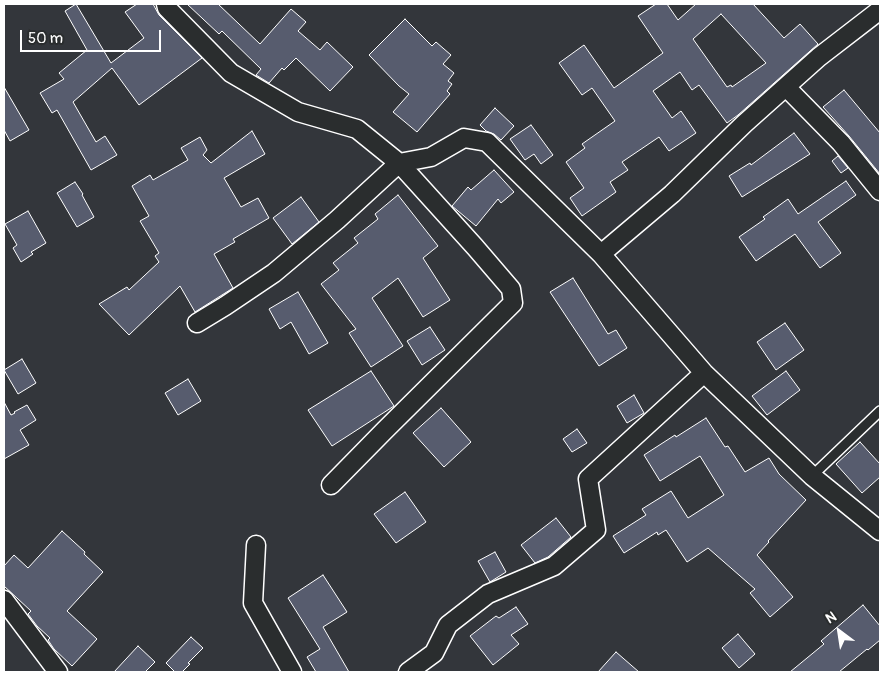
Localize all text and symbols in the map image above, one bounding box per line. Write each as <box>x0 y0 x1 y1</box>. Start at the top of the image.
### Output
scale bar <box>22 20 164 52</box>
text: 50 m <box>28 29 63 48</box>
north arrow <box>814 606 864 656</box>
text: N <box>823 608 839 627</box>

